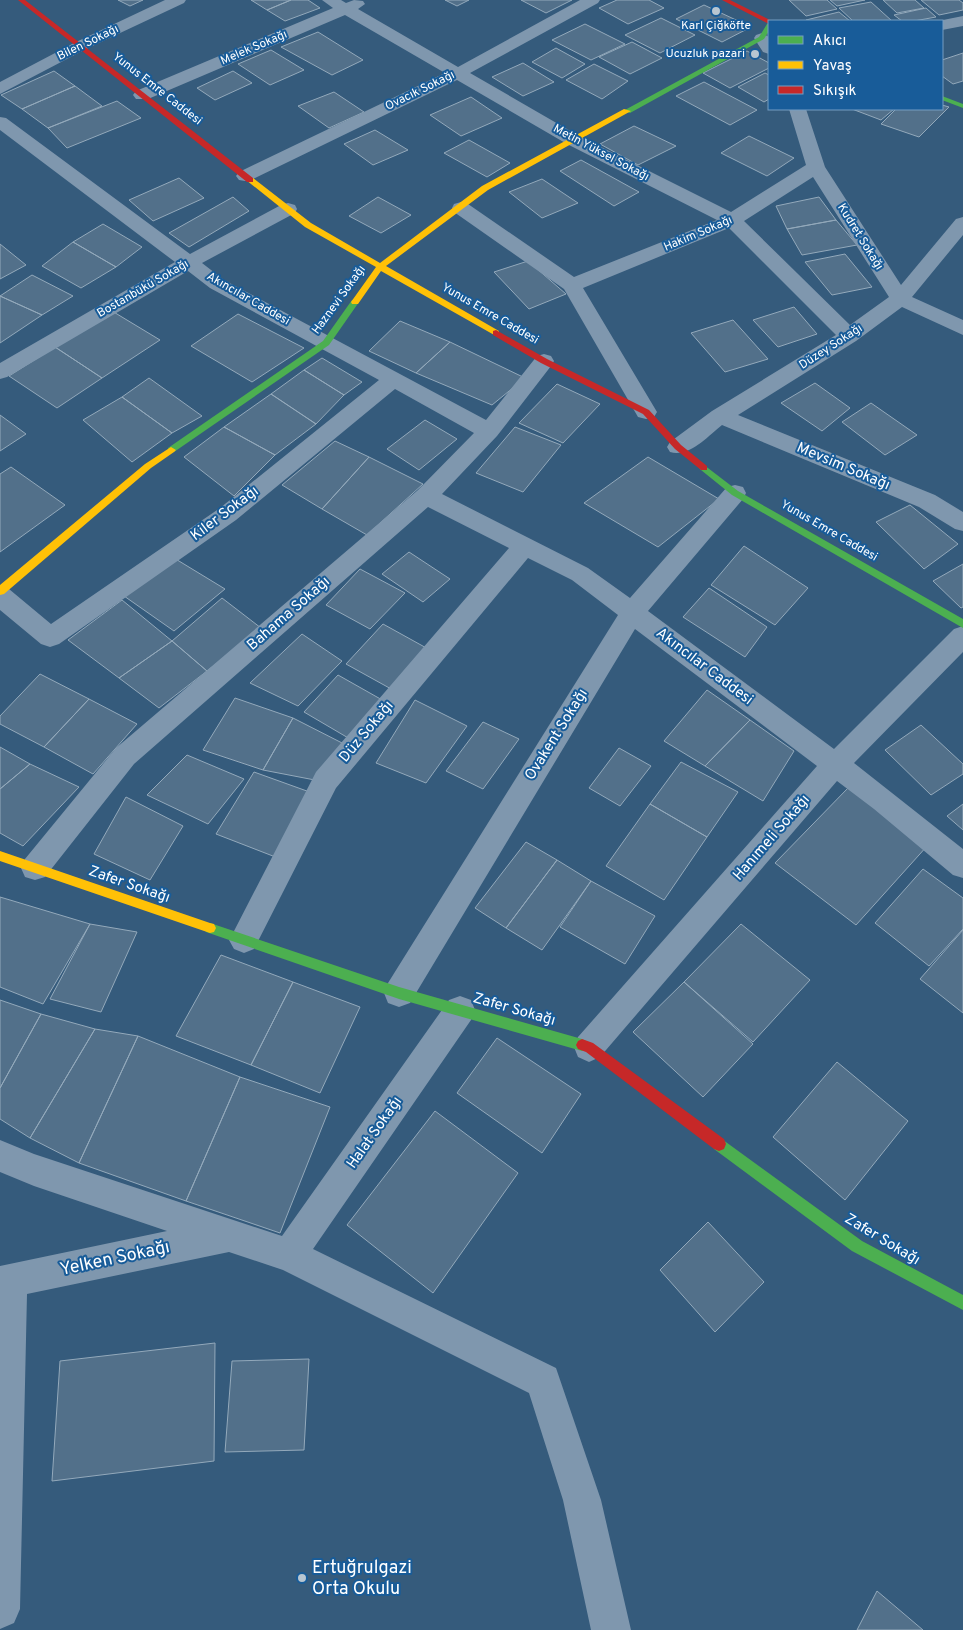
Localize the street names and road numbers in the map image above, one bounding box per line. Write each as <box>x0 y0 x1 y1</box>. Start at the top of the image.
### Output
street label: Bilen Sokağı <box>55 21 121 65</box>
street label: Melek Sokağı <box>218 27 290 69</box>
street label: Yunus Emre Caddesi <box>109 49 205 129</box>
street label: Ovacık Sokağı <box>383 67 457 115</box>
street label: Metin Yüksel Sokağı <box>550 121 652 185</box>
street label: Kudret Sokağı <box>833 201 887 273</box>
street label: Hakim Sokağı <box>661 212 735 256</box>
street label: Bostanbükü Sokağı <box>94 256 192 322</box>
street label: Haznevi Sokağı <box>309 262 369 338</box>
street label: Akıncılar Caddesi <box>203 269 293 329</box>
street label: Yunus Emre Caddesi <box>439 280 541 348</box>
street label: Düzey Sokağı <box>796 321 866 373</box>
street label: Mevsim Sokağı <box>794 439 892 495</box>
street label: Kiler Sokağı <box>187 482 263 546</box>
street label: Yunus Emre Caddesi <box>778 497 880 565</box>
street label: Bahama Sokağı <box>244 573 334 655</box>
street label: Akıncılar Caddesi <box>652 624 756 710</box>
street label: Ovakent Sokağı <box>521 686 593 784</box>
street label: Düz Sokağı <box>336 697 398 767</box>
street label: Hanımeli Sokağı <box>729 791 815 885</box>
street label: Zafer Sokağı <box>86 862 172 908</box>
street label: Zafer Sokağı <box>471 989 557 1031</box>
street label: Halat Sokağı <box>343 1093 407 1173</box>
street label: Zafer Sokağı <box>841 1210 923 1270</box>
street label: Yelken Sokağı <box>58 1236 172 1282</box>

